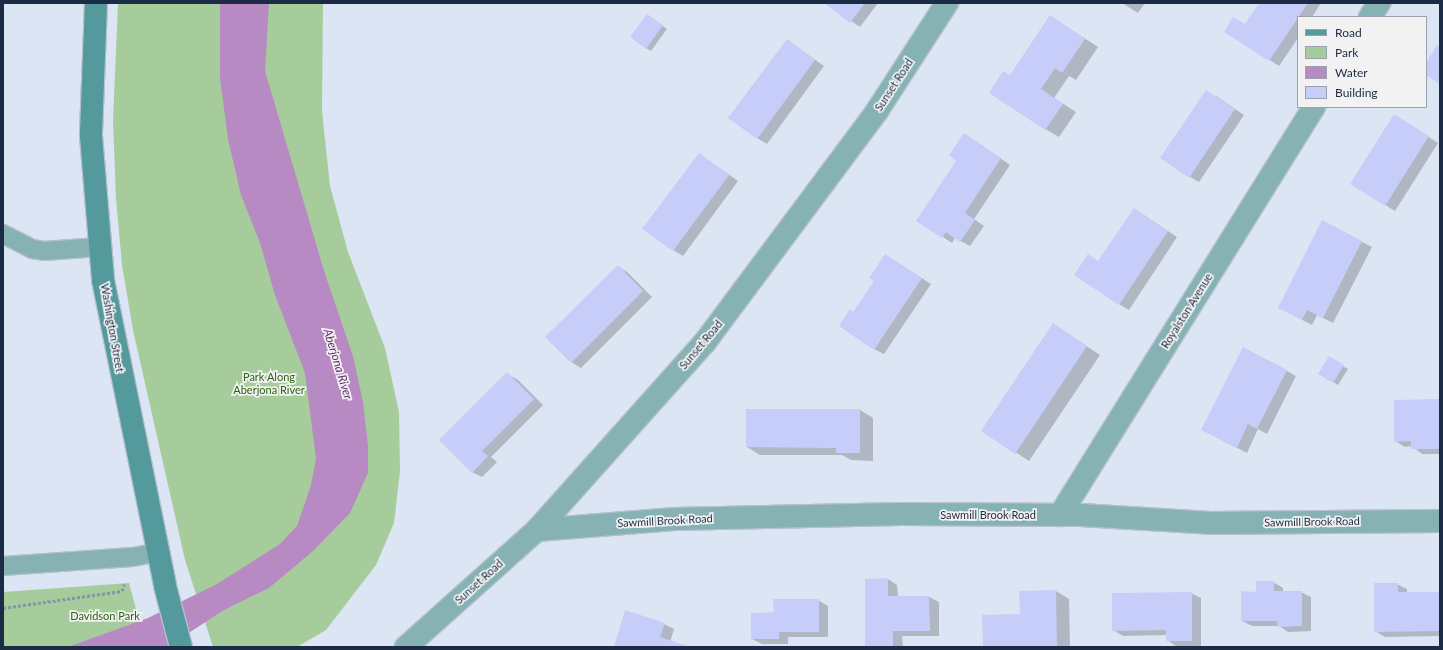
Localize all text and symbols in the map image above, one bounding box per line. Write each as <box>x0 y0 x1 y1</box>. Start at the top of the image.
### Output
legend <box>1297 16 1427 108</box>
text: Road <box>1335 25 1362 40</box>
text: Park <box>1335 45 1358 60</box>
street label: Sunset Road <box>872 56 916 114</box>
text: Water <box>1335 65 1368 80</box>
text: Building <box>1335 85 1378 100</box>
street label: Royalston Avenue <box>1158 271 1216 351</box>
street label: Washington Street <box>98 283 126 373</box>
street label: Sunset Road <box>677 318 725 372</box>
water label: Aberjona River <box>320 327 356 401</box>
park label: Park Along Aberjona River <box>233 371 305 397</box>
street label: Sawmill Brook Road <box>940 508 1036 522</box>
street label: Sawmill Brook Road <box>617 512 713 530</box>
street label: Sawmill Brook Road <box>1264 515 1360 529</box>
street label: Sunset Road <box>452 557 506 607</box>
park label: Davidson Park <box>70 609 140 623</box>

